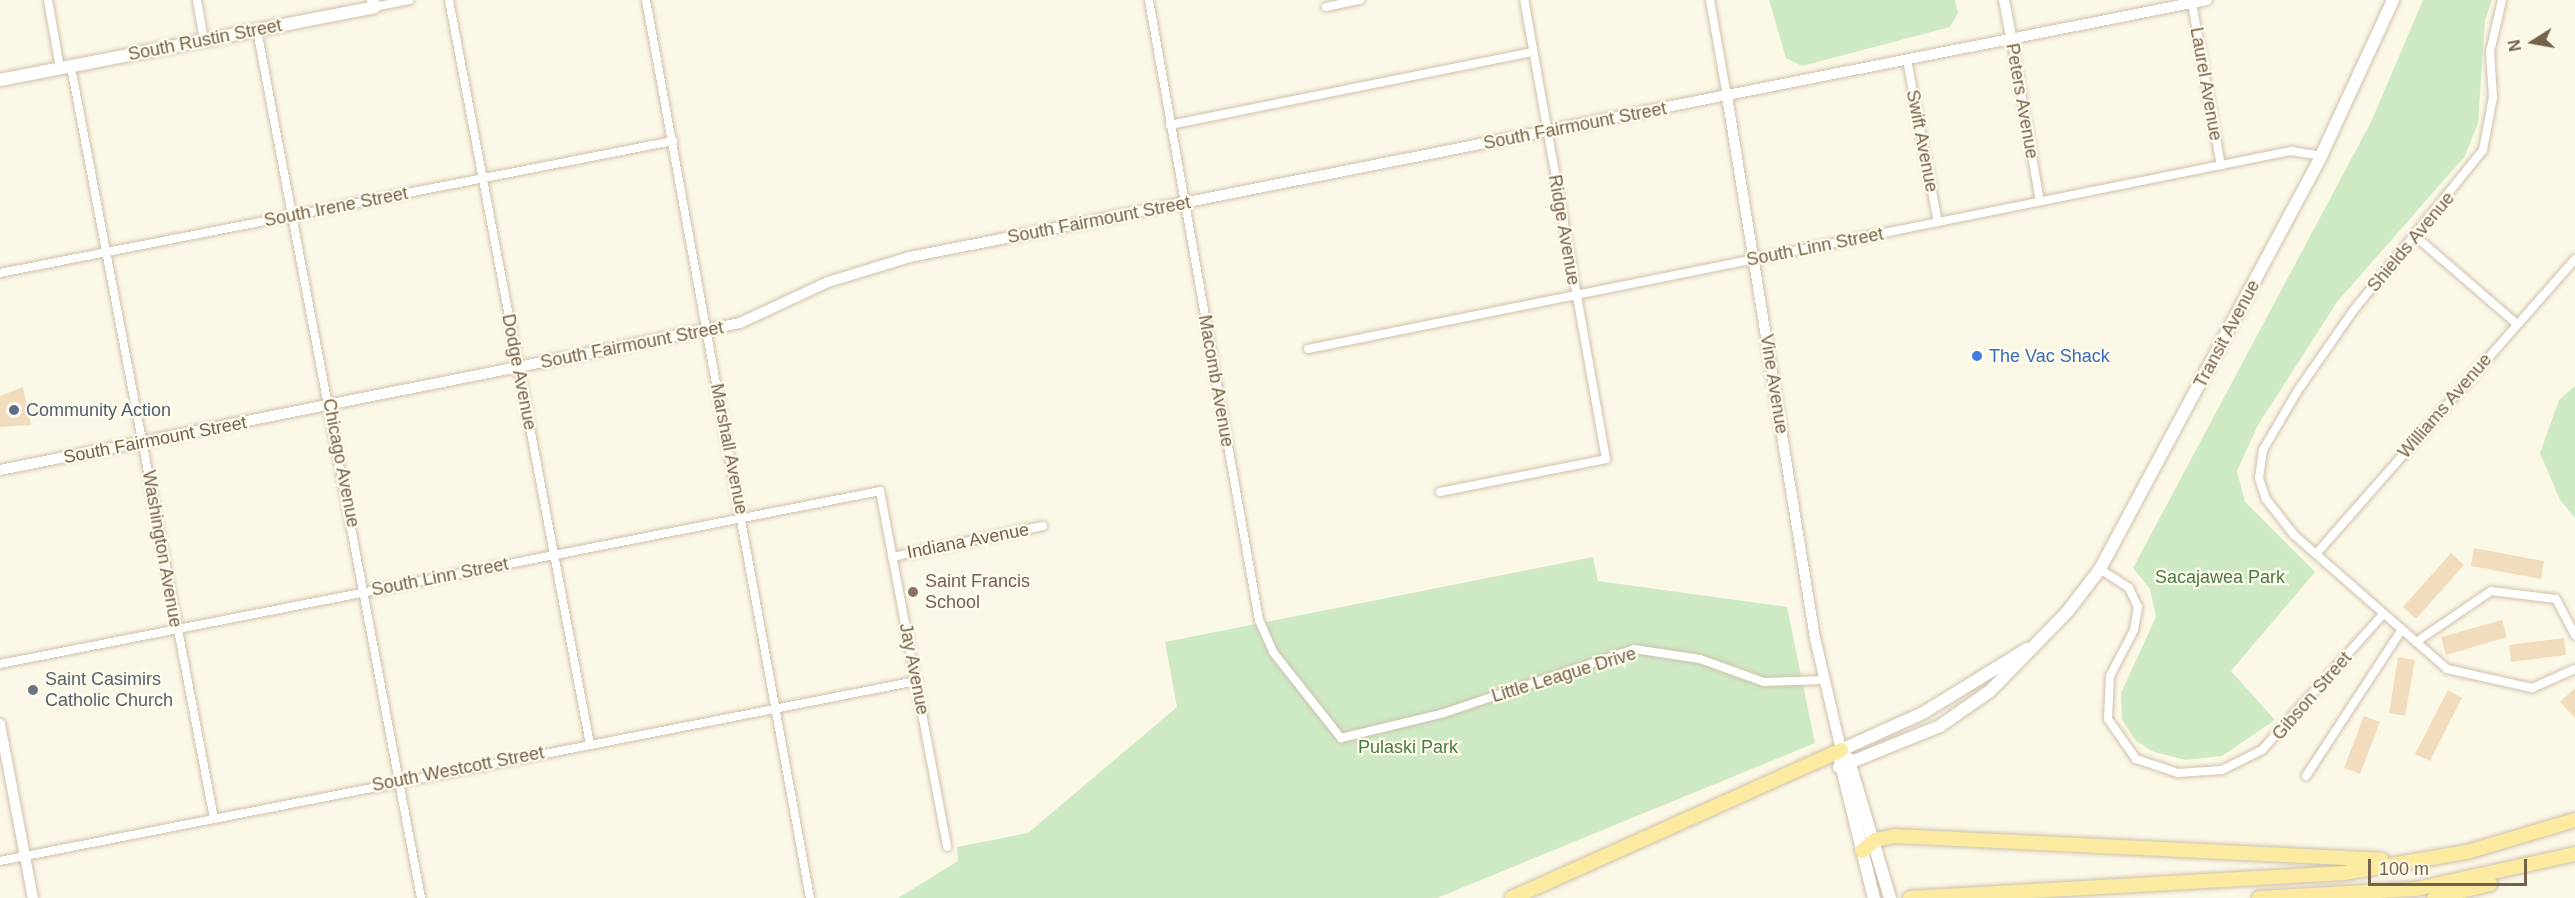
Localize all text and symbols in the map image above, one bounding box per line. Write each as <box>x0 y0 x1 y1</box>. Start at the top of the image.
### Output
north arrow <box>2503 12 2563 72</box>
street label: South Rustin Street <box>126 15 284 65</box>
street label: Laurel Avenue <box>2185 25 2227 143</box>
text: N <box>2505 38 2524 53</box>
street label: Peters Avenue <box>2001 41 2043 161</box>
street label: Swift Avenue <box>1901 88 1943 194</box>
street label: South Fairmount Street <box>1482 98 1668 154</box>
street label: Ridge Avenue <box>1544 173 1584 287</box>
street label: South Irene Street <box>262 182 410 232</box>
street label: Shields Avenue <box>2363 187 2459 297</box>
street label: South Fairmount Street <box>1006 192 1192 248</box>
street label: South Linn Street <box>1745 223 1885 271</box>
street label: Transit Avenue <box>2189 276 2265 392</box>
street label: Dodge Avenue <box>497 312 541 432</box>
street label: Macomb Avenue <box>1194 313 1238 449</box>
street label: South Fairmount Street <box>539 317 725 373</box>
street label: Vine Avenue <box>1755 332 1793 436</box>
place label: The Vac Shack <box>1989 345 2110 367</box>
marker: The Vac Shack <box>1970 349 1984 363</box>
street label: Williams Avenue <box>2393 349 2497 463</box>
street label: Marshall Avenue <box>706 381 752 517</box>
street label: Chicago Avenue <box>318 396 364 530</box>
place label: Community Action <box>26 399 172 421</box>
marker: Community Action <box>7 403 21 417</box>
street label: South Fairmount Street <box>62 412 248 468</box>
street label: Washington Avenue <box>137 468 187 630</box>
street label: Indiana Avenue <box>905 518 1031 564</box>
street label: South Linn Street <box>370 553 510 601</box>
park label: Sacajawea Park <box>2155 566 2285 588</box>
place label: Saint Francis School <box>925 571 1030 614</box>
marker: Saint Francis School <box>906 585 920 599</box>
street label: Jay Avenue <box>894 621 934 717</box>
street label: Little League Drive <box>1489 643 1639 707</box>
street label: Gibson Street <box>2268 647 2356 745</box>
place label: Saint Casimirs Catholic Church <box>45 669 173 712</box>
marker: Saint Casimirs Catholic Church <box>26 683 40 697</box>
park label: Pulaski Park <box>1358 736 1458 758</box>
street label: South Westcott Street <box>370 742 546 796</box>
scale bar <box>2371 847 2530 885</box>
text: 100 m <box>2379 859 2429 879</box>

